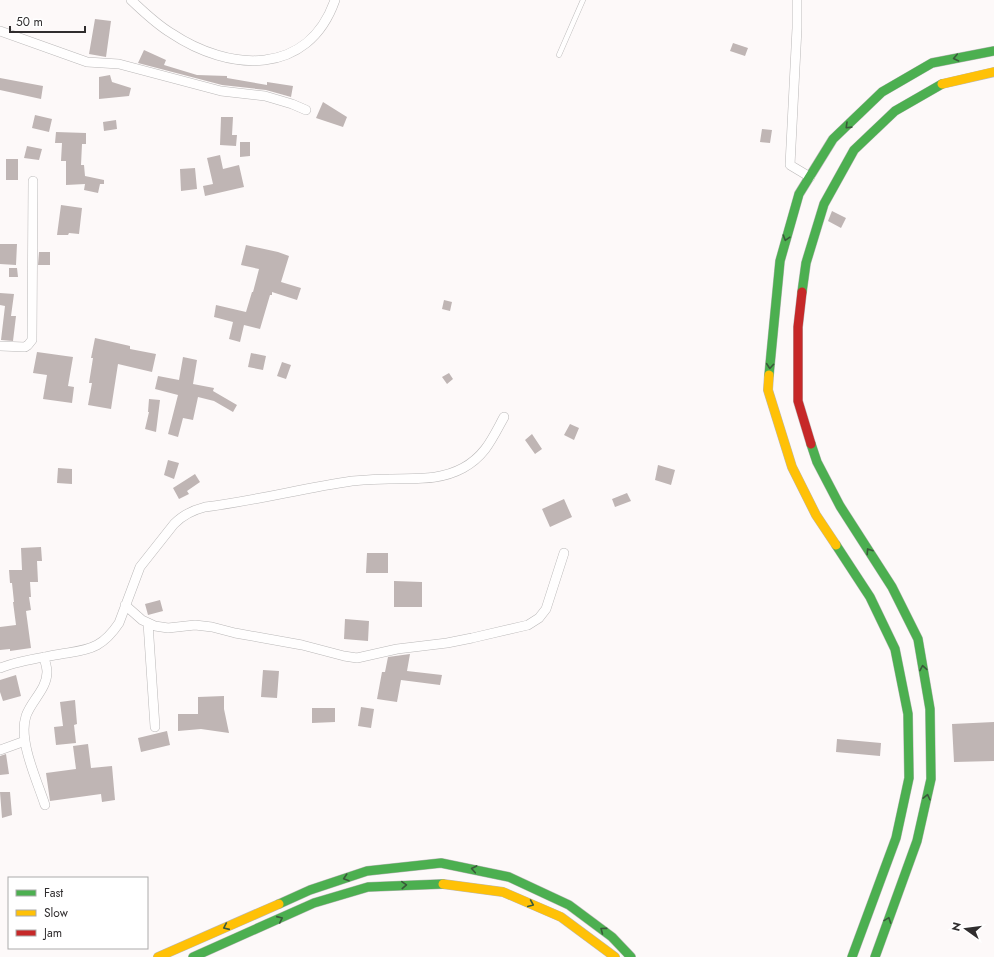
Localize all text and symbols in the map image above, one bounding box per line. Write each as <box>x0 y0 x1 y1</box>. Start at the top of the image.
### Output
scale bar <box>10 8 85 34</box>
text: 50 m <box>16 13 43 31</box>
one-way arrow <box>953 54 959 62</box>
one-way arrow <box>845 121 853 128</box>
one-way arrow <box>782 234 791 241</box>
one-way arrow <box>766 363 775 370</box>
one-way arrow <box>866 548 874 555</box>
one-way arrow <box>919 665 928 671</box>
one-way arrow <box>922 793 931 800</box>
one-way arrow <box>471 865 477 874</box>
one-way arrow <box>343 873 350 882</box>
legend <box>8 877 148 949</box>
one-way arrow <box>401 881 407 890</box>
text: Fast <box>44 884 63 902</box>
one-way arrow <box>527 900 534 908</box>
text: Slow <box>44 904 69 922</box>
north arrow <box>946 909 986 949</box>
one-way arrow <box>276 915 283 923</box>
one-way arrow <box>883 917 892 924</box>
text: N <box>947 920 965 933</box>
one-way arrow <box>223 922 231 930</box>
text: Jam <box>42 924 62 942</box>
one-way arrow <box>600 928 607 935</box>

